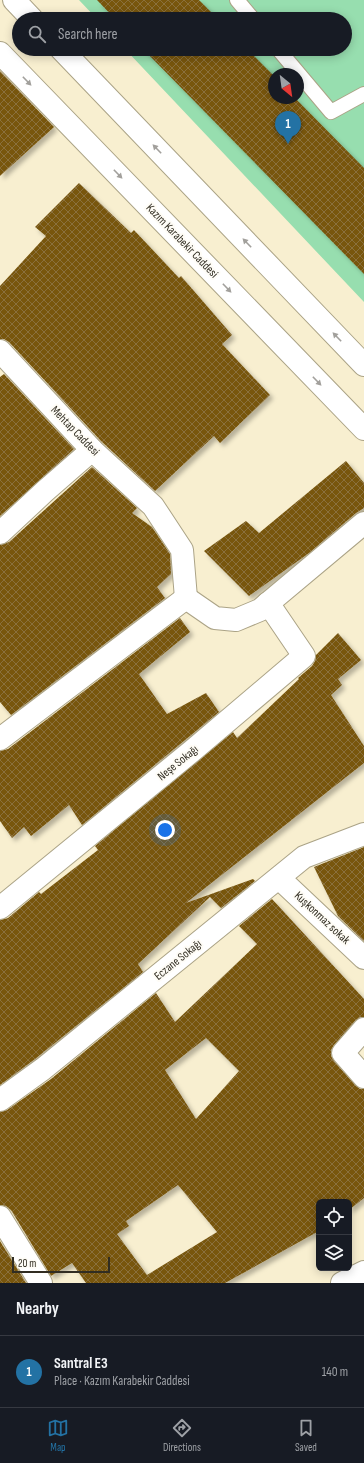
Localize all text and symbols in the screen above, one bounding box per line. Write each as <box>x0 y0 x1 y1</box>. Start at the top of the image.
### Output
search box <box>12 12 352 56</box>
icon: search <box>26 23 48 45</box>
text: Search here <box>58 25 118 44</box>
north arrow <box>268 68 304 104</box>
one-way arrow <box>22 76 32 86</box>
pin: 1 <box>275 111 301 144</box>
one-way arrow <box>152 144 162 154</box>
one-way arrow <box>113 169 123 179</box>
street label: Kazım Karabekir Caddesi <box>143 201 221 281</box>
one-way arrow <box>242 238 252 248</box>
one-way arrow <box>223 283 232 293</box>
one-way arrow <box>332 332 342 342</box>
one-way arrow <box>313 376 322 386</box>
street label: Mehtap Caddesi <box>47 403 103 459</box>
street label: Neşe Sokağı <box>155 742 201 784</box>
your location <box>155 820 175 840</box>
street label: Kuşkonmaz sokak <box>291 888 353 948</box>
street label: Eczane Sokağı <box>151 936 205 984</box>
map controls <box>316 1199 352 1271</box>
button: locate <box>316 1199 352 1235</box>
button: layers <box>316 1235 352 1271</box>
scale bar <box>12 1255 110 1274</box>
text: 20 m <box>18 1257 36 1270</box>
text: Nearby <box>16 1299 59 1319</box>
text: Santral E3 <box>54 1354 108 1373</box>
text: 1 <box>26 1364 32 1380</box>
text: 140 m <box>322 1364 348 1380</box>
text: Place · Kazım Karabekir Caddesi <box>54 1373 190 1389</box>
tab: Map <box>47 1417 69 1454</box>
tab: Directions <box>163 1417 201 1454</box>
tab: Saved <box>295 1417 317 1454</box>

